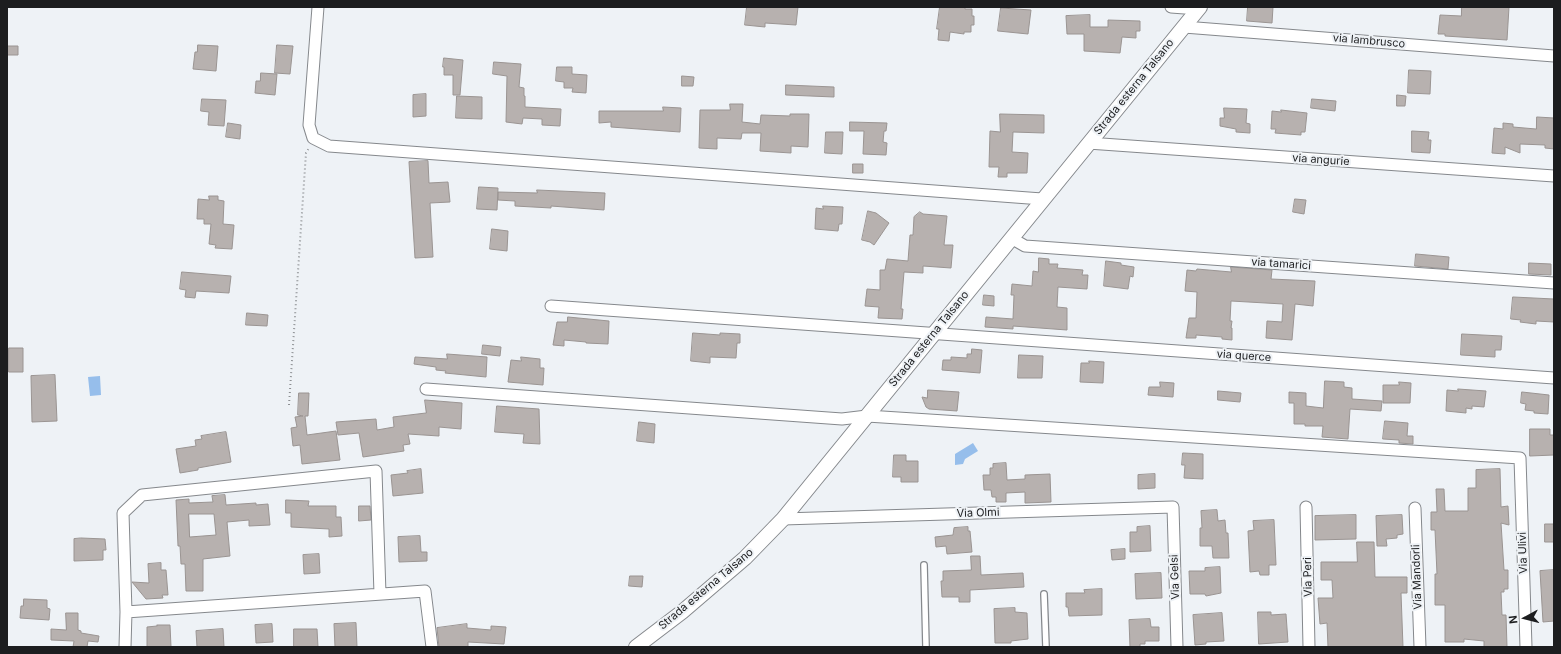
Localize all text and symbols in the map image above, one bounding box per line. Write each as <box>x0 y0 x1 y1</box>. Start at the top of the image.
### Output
street label: via lambrusco <box>1332 31 1406 51</box>
street label: Strada esterna Talsano <box>1091 36 1177 138</box>
street label: via angurie <box>1292 151 1350 169</box>
street label: via tamarici <box>1251 255 1311 273</box>
street label: Strada esterna Talsano <box>886 288 972 390</box>
street label: via querce <box>1216 348 1272 364</box>
street label: Via Olmi <box>956 506 1000 520</box>
street label: Via Ulivi <box>1516 532 1530 574</box>
street label: Via Mandorli <box>1409 544 1425 610</box>
street label: Strada esterna Talsano <box>656 546 756 632</box>
street label: Via Gelsi <box>1168 554 1182 600</box>
street label: Via Peri <box>1301 557 1315 597</box>
north arrow <box>1505 598 1545 638</box>
text: N <box>1506 614 1521 624</box>

